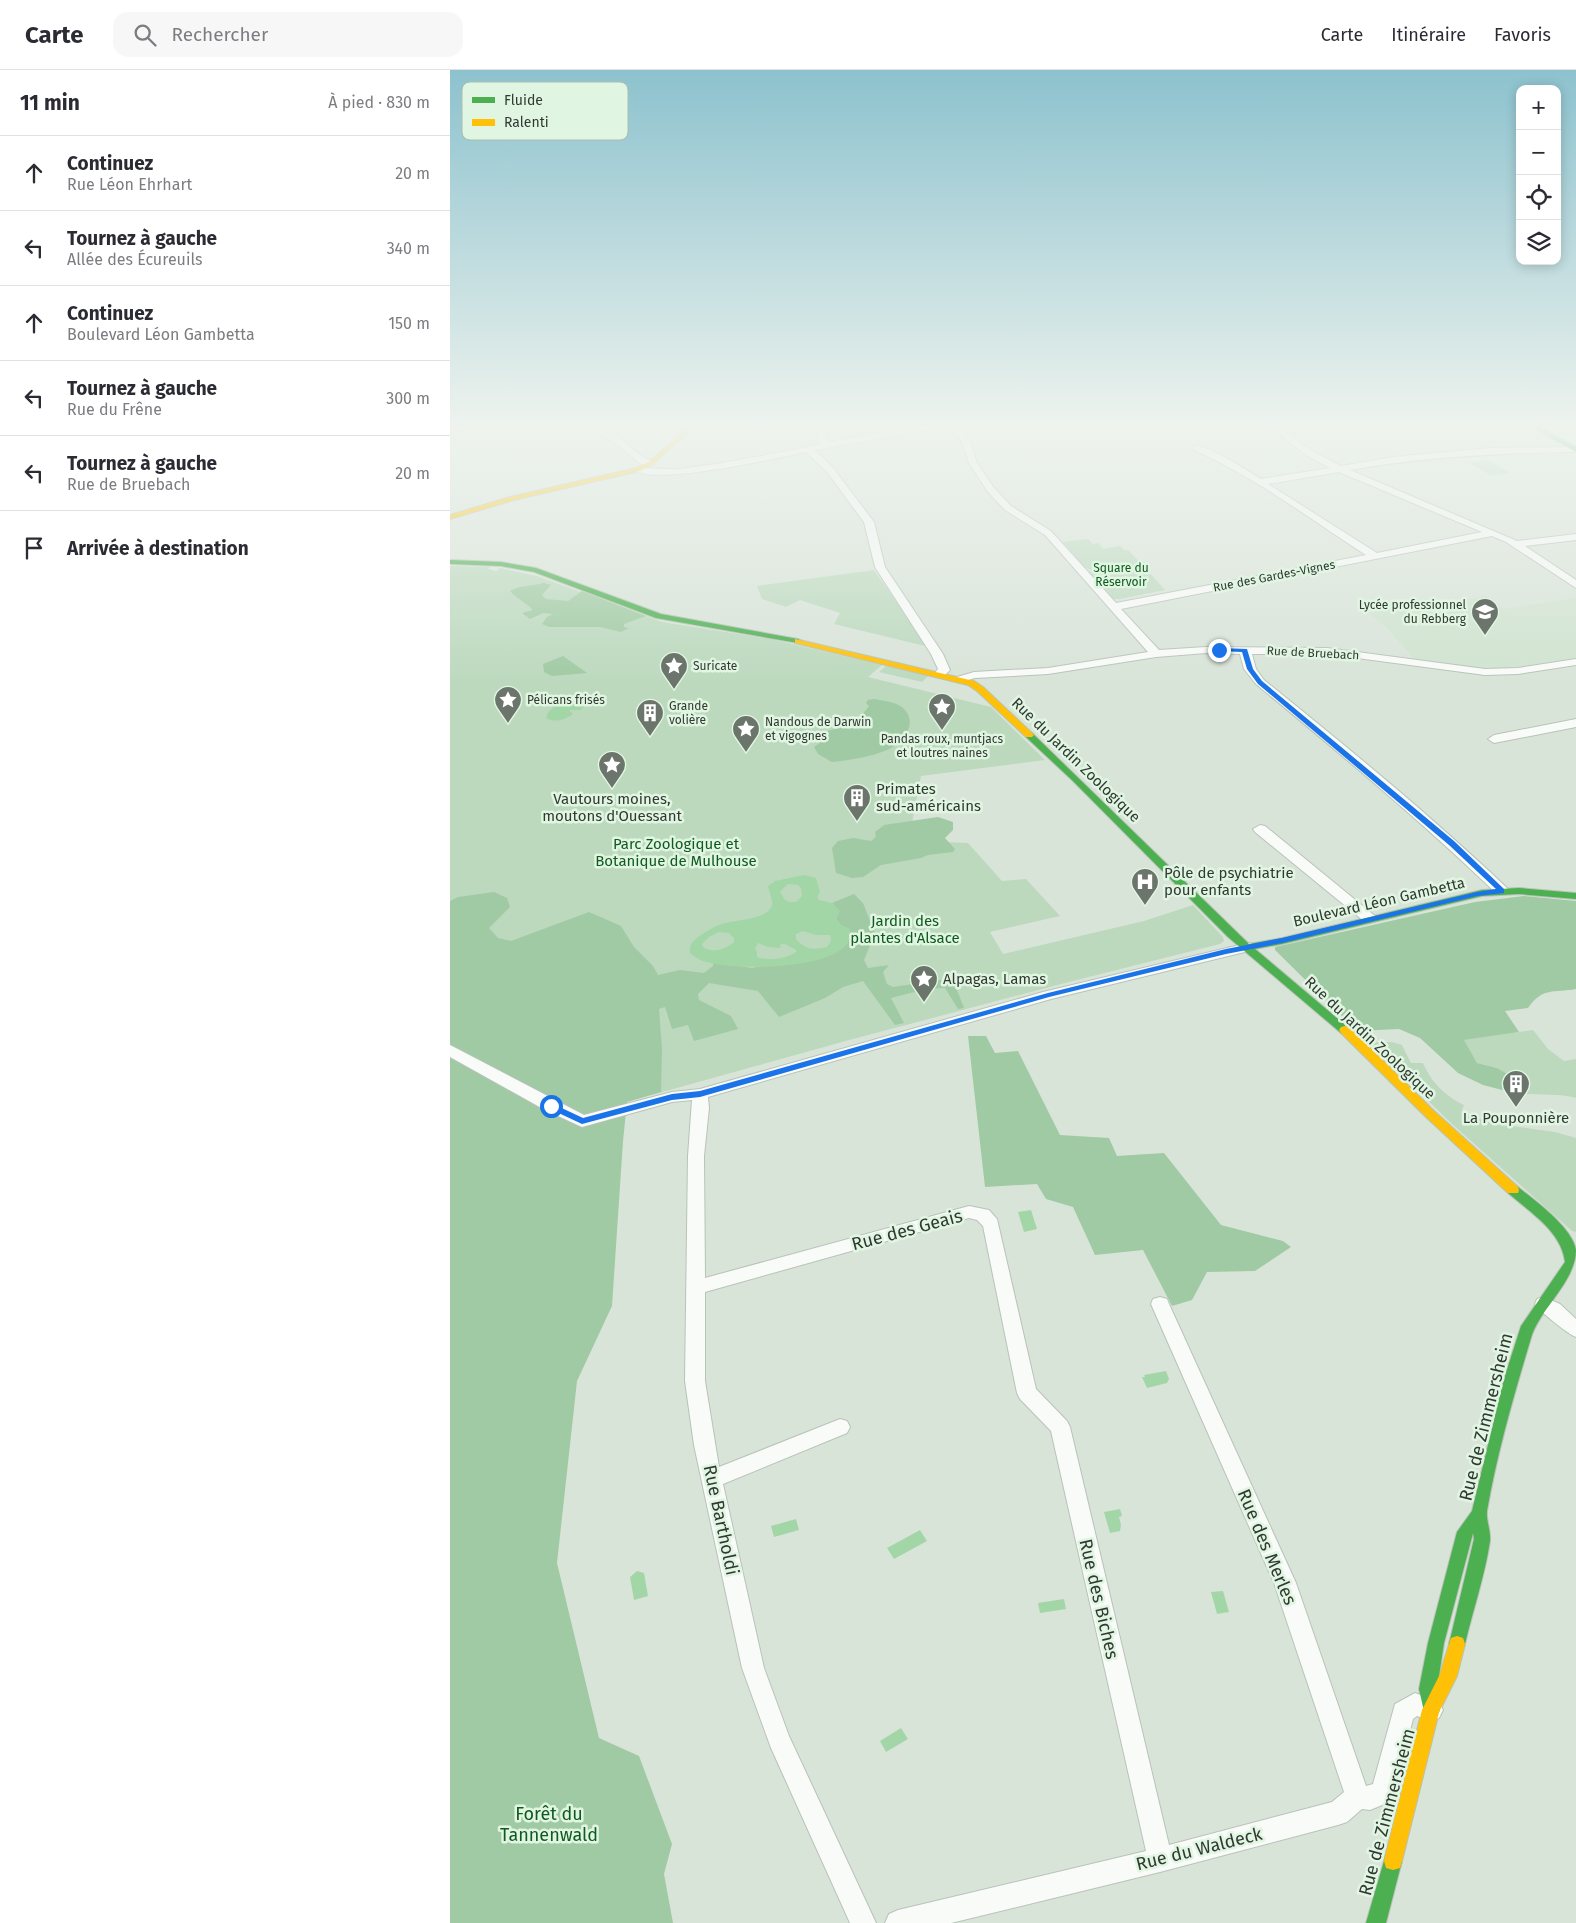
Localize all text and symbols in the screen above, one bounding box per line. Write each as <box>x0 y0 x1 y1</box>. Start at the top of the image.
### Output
search box <box>113 12 463 57</box>
text: Carte <box>25 21 83 49</box>
icon: search <box>131 21 159 49</box>
text: Rechercher <box>171 23 268 46</box>
text: Carte <box>1321 24 1363 46</box>
text: Itinéraire <box>1391 24 1466 46</box>
text: Favoris <box>1494 24 1551 46</box>
legend <box>462 82 628 140</box>
map controls <box>1516 85 1561 265</box>
button: + <box>1516 85 1561 130</box>
text: 11 min <box>20 90 80 116</box>
text: Fluide <box>504 92 543 109</box>
text: À pied · 830 m <box>328 93 430 112</box>
text: Ralenti <box>504 114 549 131</box>
button: − <box>1516 130 1561 175</box>
text: Continuez <box>67 152 153 175</box>
icon: ahead <box>20 159 48 187</box>
text: 20 m <box>395 164 430 183</box>
text: Rue Léon Ehrhart <box>67 175 192 194</box>
button: locate <box>1516 175 1561 220</box>
button: layers <box>1516 220 1561 265</box>
text: Tournez à gauche <box>67 227 217 250</box>
icon: left <box>20 234 48 262</box>
text: 340 m <box>387 239 430 258</box>
text: Allée des Écureuils <box>67 250 203 269</box>
text: Continuez <box>67 302 153 325</box>
icon: ahead <box>20 309 48 337</box>
text: 150 m <box>388 314 430 333</box>
text: Boulevard Léon Gambetta <box>67 325 255 344</box>
text: Tournez à gauche <box>67 377 217 400</box>
icon: left <box>20 384 48 412</box>
text: 300 m <box>386 389 430 408</box>
text: Rue du Frêne <box>67 400 162 419</box>
text: Tournez à gauche <box>67 452 217 475</box>
icon: left <box>20 459 48 487</box>
text: 20 m <box>395 464 430 483</box>
text: Rue de Bruebach <box>67 475 191 494</box>
icon: arrive <box>20 534 48 562</box>
text: Arrivée à destination <box>67 537 249 560</box>
street label: Rue des Gardes-Vignes <box>1212 557 1337 595</box>
park label: Square du Réservoir <box>1093 561 1149 589</box>
school or university icon: Lycée professionnel du Rebberg <box>1470 597 1500 636</box>
place label: Lycée professionnel du Rebberg <box>1359 598 1467 626</box>
route end <box>1208 639 1231 662</box>
street label: Rue de Bruebach <box>1266 644 1360 662</box>
place icon: Suricate <box>659 651 689 690</box>
place label: Suricate <box>693 659 737 673</box>
place icon: Pélicans frisés <box>493 685 523 724</box>
place icon: Pandas roux, muntjacs et loutres naines <box>927 692 957 731</box>
place label: Pélicans frisés <box>527 693 605 707</box>
street label: Rue du Jardin Zoologique <box>1008 694 1144 826</box>
building icon: Grande volière <box>635 698 665 737</box>
place label: Grande volière <box>669 699 708 727</box>
place icon: Nandous de Darwin et vigognes <box>731 714 761 753</box>
place label: Nandous de Darwin et vigognes <box>765 715 871 743</box>
place label: Pandas roux, muntjacs et loutres naines <box>881 732 1004 760</box>
place icon: Vautours moines, moutons d'Ouessant <box>597 750 627 789</box>
place label: Primates sud-américains <box>876 780 981 815</box>
building icon: Primates sud-américains <box>842 783 872 822</box>
place label: Vautours moines, moutons d'Ouessant <box>542 790 682 825</box>
park label: Parc Zoologique et Botanique de Mulhouse <box>595 835 757 870</box>
place label: Pôle de psychiatrie pour enfants <box>1164 864 1294 899</box>
hospital icon: Pôle de psychiatrie pour enfants <box>1130 867 1160 906</box>
street label: Boulevard Léon Gambetta <box>1291 873 1467 931</box>
park label: Jardin des plantes d'Alsace <box>850 912 960 947</box>
place icon: Alpagas, Lamas <box>909 964 939 1003</box>
place label: Alpagas, Lamas <box>943 970 1046 988</box>
street label: Rue du Jardin Zoologique <box>1301 973 1439 1103</box>
building icon: La Pouponnière <box>1501 1069 1531 1108</box>
route start <box>540 1095 563 1118</box>
place label: La Pouponnière <box>1463 1109 1569 1127</box>
street label: Rue des Geais <box>849 1205 965 1255</box>
street label: Rue de Zimmersheim <box>1454 1331 1518 1503</box>
street label: Rue Bartholdi <box>699 1463 743 1577</box>
street label: Rue des Merles <box>1233 1486 1301 1608</box>
street label: Rue des Biches <box>1074 1537 1124 1661</box>
street label: Rue de Zimmersheim <box>1354 1726 1420 1898</box>
park label: Forêt du Tannenwald <box>500 1803 598 1846</box>
street label: Rue du Waldeck <box>1134 1822 1265 1875</box>

